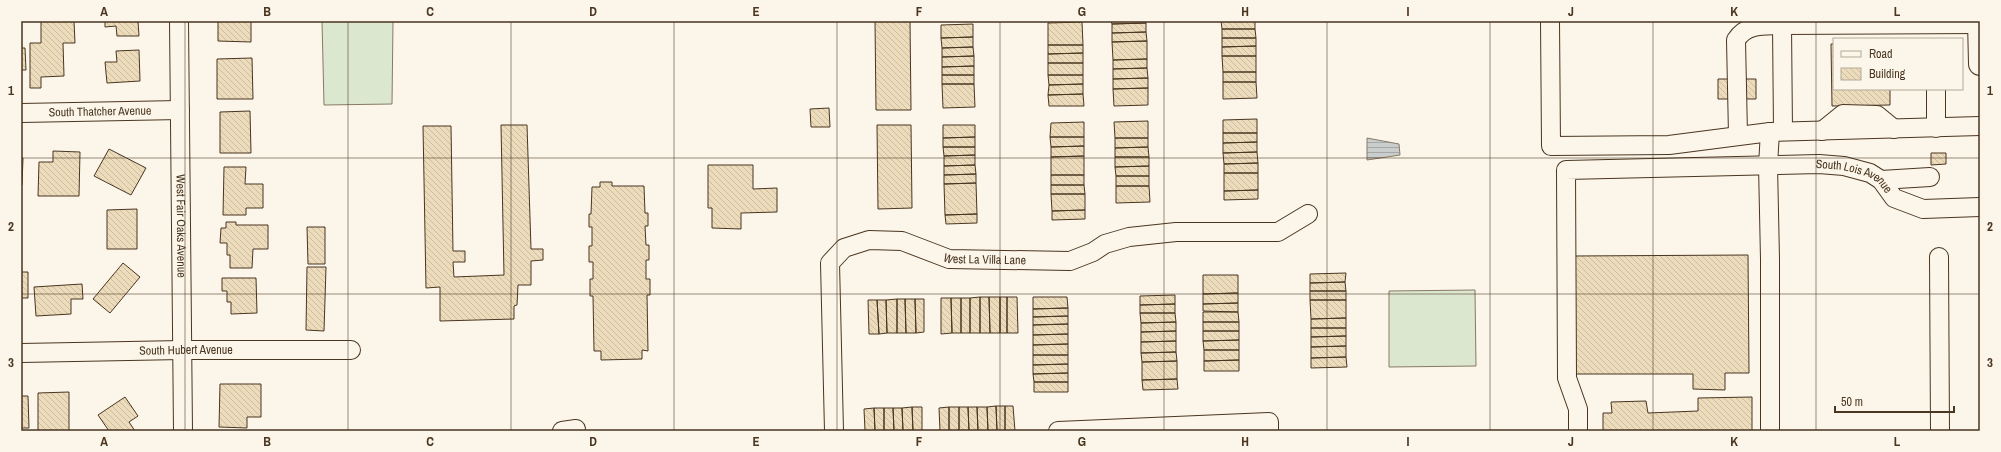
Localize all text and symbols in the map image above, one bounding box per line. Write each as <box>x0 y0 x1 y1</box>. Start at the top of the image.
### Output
text: A <box>100 3 108 20</box>
text: B <box>263 3 271 20</box>
text: C <box>426 3 434 20</box>
text: D <box>589 3 597 20</box>
text: E <box>752 3 760 20</box>
text: F <box>916 3 923 20</box>
text: G <box>1078 3 1086 20</box>
text: H <box>1241 3 1249 20</box>
text: I <box>1407 3 1410 20</box>
text: J <box>1568 3 1574 20</box>
text: K <box>1730 3 1738 20</box>
text: L <box>1894 3 1901 20</box>
legend <box>1833 38 1963 90</box>
text: Road <box>1869 46 1893 62</box>
text: Building <box>1869 66 1906 82</box>
text: 1 <box>8 82 14 99</box>
text: 1 <box>1987 82 1993 99</box>
street label: South Thatcher Avenue <box>48 103 151 120</box>
street label: South Lois Avenue <box>1815 156 1896 196</box>
street label: West Fair Oaks Avenue <box>172 174 190 278</box>
text: 2 <box>8 218 14 235</box>
text: 2 <box>1987 218 1993 235</box>
street label: West La Villa Lane <box>941 250 1026 268</box>
street label: South Hubert Avenue <box>139 342 233 359</box>
text: 3 <box>8 354 14 371</box>
text: 3 <box>1987 354 1993 371</box>
scale bar <box>1835 388 1954 414</box>
text: 50 m <box>1841 394 1863 410</box>
text: A <box>100 433 108 450</box>
text: B <box>263 433 271 450</box>
text: C <box>426 433 434 450</box>
text: D <box>589 433 597 450</box>
text: E <box>752 433 760 450</box>
text: F <box>916 433 923 450</box>
text: G <box>1078 433 1086 450</box>
text: H <box>1241 433 1249 450</box>
text: I <box>1407 433 1410 450</box>
text: J <box>1568 433 1574 450</box>
text: K <box>1730 433 1738 450</box>
text: L <box>1894 433 1901 450</box>

